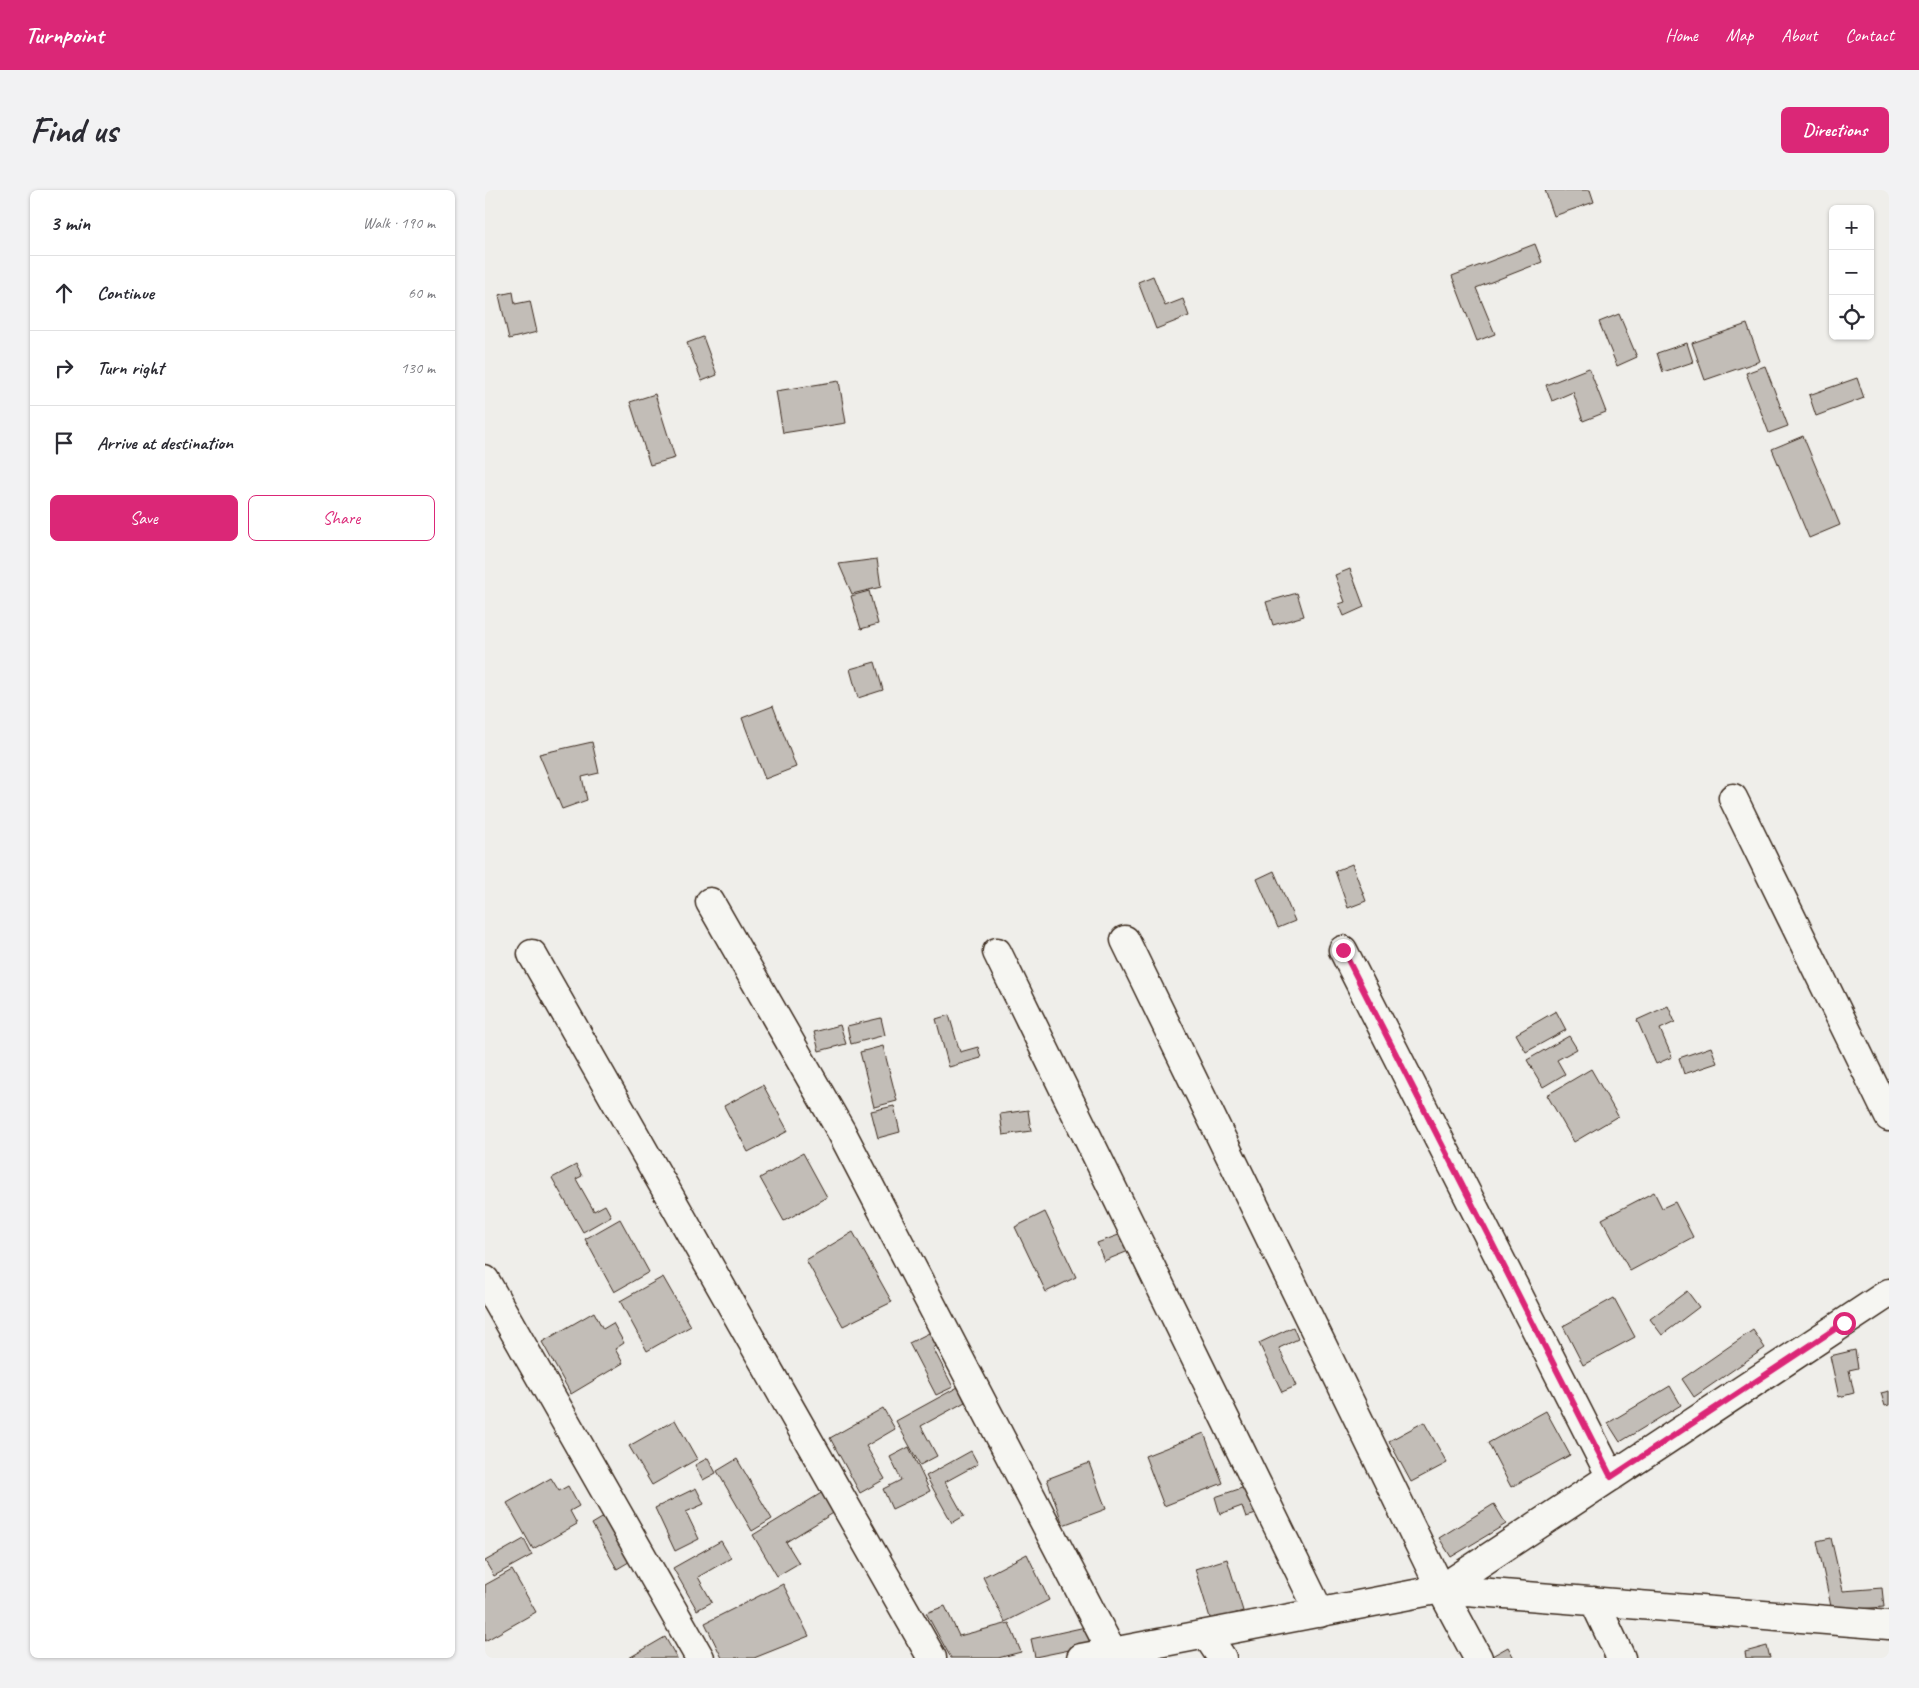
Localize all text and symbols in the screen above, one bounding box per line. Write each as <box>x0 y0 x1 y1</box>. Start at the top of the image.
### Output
text: Turnpoint <box>25 20 104 50</box>
text: Home <box>1665 24 1698 46</box>
text: Map <box>1726 24 1753 46</box>
text: About <box>1781 24 1817 46</box>
text: Contact <box>1845 24 1894 46</box>
button: Directions <box>1781 107 1889 153</box>
text: Find us <box>30 108 117 153</box>
map controls <box>1829 205 1874 340</box>
button: + <box>1829 205 1874 250</box>
text: 3 min <box>50 210 90 236</box>
text: Walk · 190 m <box>363 213 435 233</box>
button: − <box>1829 250 1874 295</box>
icon: ahead <box>50 279 78 307</box>
text: Continue <box>97 281 154 305</box>
text: 60 m <box>408 283 435 303</box>
button: locate <box>1829 295 1874 340</box>
icon: right <box>50 354 78 382</box>
text: Turn right <box>97 356 164 380</box>
text: 130 m <box>401 358 435 378</box>
icon: arrive <box>50 429 78 457</box>
text: Arrive at destination <box>97 431 233 455</box>
button: Save <box>50 495 238 541</box>
button: Share <box>248 495 435 541</box>
route end <box>1332 939 1355 962</box>
route start <box>1833 1312 1856 1335</box>

